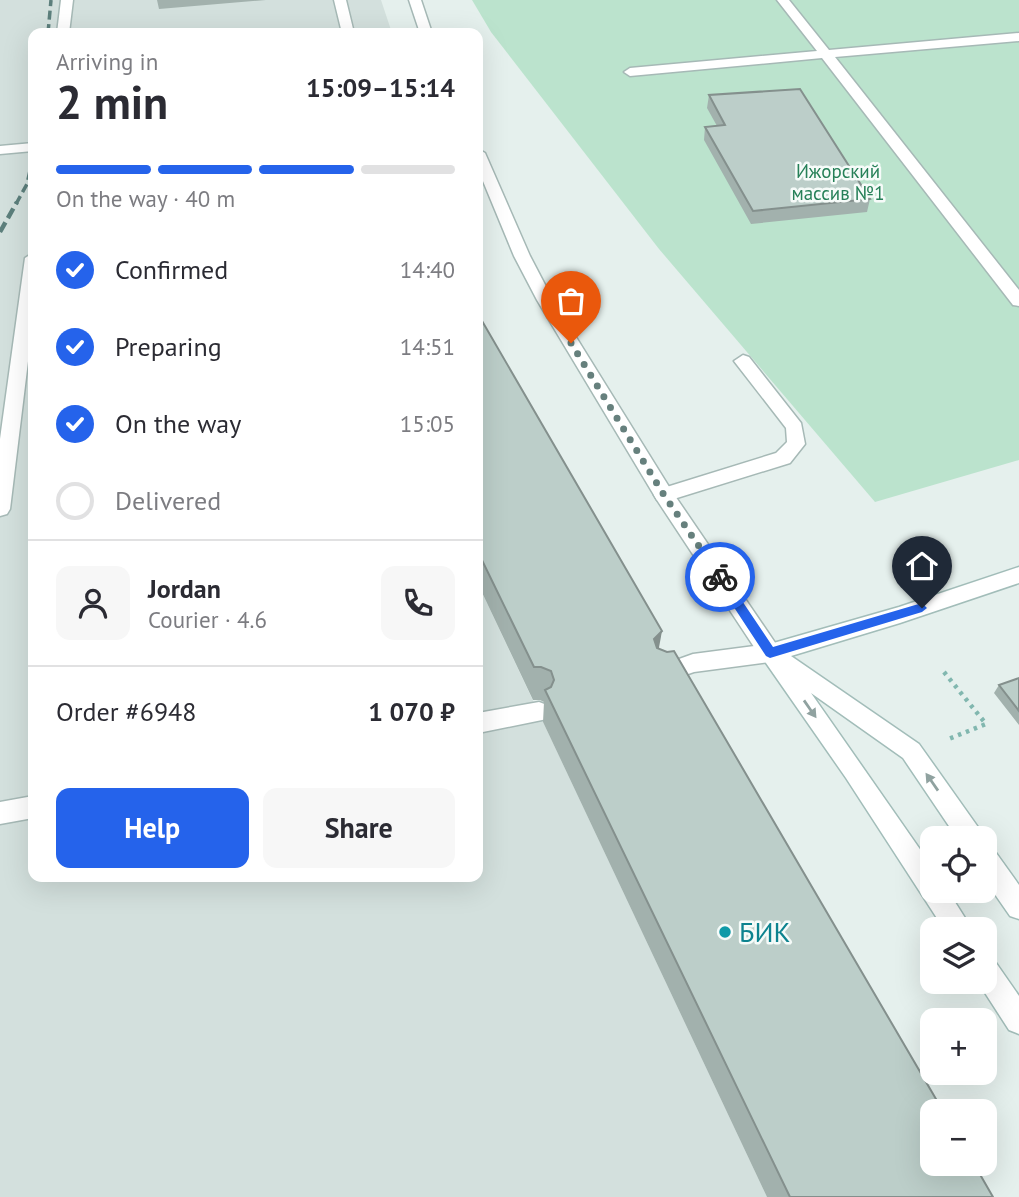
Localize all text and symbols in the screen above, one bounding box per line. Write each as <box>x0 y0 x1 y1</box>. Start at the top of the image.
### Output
text: Arriving in <box>56 47 158 76</box>
text: 15:09–15:14 <box>306 71 455 104</box>
text: 2 min <box>56 72 168 132</box>
park label: Ижорский массив №1 <box>791 159 885 205</box>
text: On the way · 40 m <box>56 184 235 213</box>
icon: check <box>56 251 94 289</box>
text: Confirmed <box>115 253 228 286</box>
text: 14:40 <box>400 255 455 284</box>
pin <box>541 271 601 343</box>
icon: bag <box>552 282 590 320</box>
icon: check <box>56 328 94 366</box>
text: Preparing <box>115 330 222 363</box>
text: 14:51 <box>400 332 455 361</box>
icon: check <box>56 405 94 443</box>
text: On the way <box>115 407 241 440</box>
text: 15:05 <box>400 409 455 438</box>
text: Delivered <box>115 484 221 517</box>
pin <box>892 536 952 608</box>
courier <box>685 542 755 612</box>
icon: home <box>903 547 941 585</box>
icon: bike <box>701 558 739 596</box>
button: person <box>56 566 130 640</box>
button: phone <box>381 566 455 640</box>
text: Jordan <box>148 572 221 605</box>
text: Courier · 4.6 <box>148 605 267 634</box>
text: Order #6948 <box>56 695 196 728</box>
text: 1 070 ₽ <box>368 695 455 728</box>
one-way arrow <box>803 700 817 718</box>
one-way arrow <box>925 773 939 791</box>
button: Help <box>56 788 249 868</box>
button: Share <box>263 788 455 868</box>
map controls <box>920 826 997 1176</box>
button: locate <box>920 826 997 903</box>
place label: БИК <box>739 913 791 950</box>
button: layers <box>920 917 997 994</box>
marker: БИК <box>717 924 733 940</box>
button: + <box>920 1008 997 1085</box>
button: − <box>920 1099 997 1176</box>

